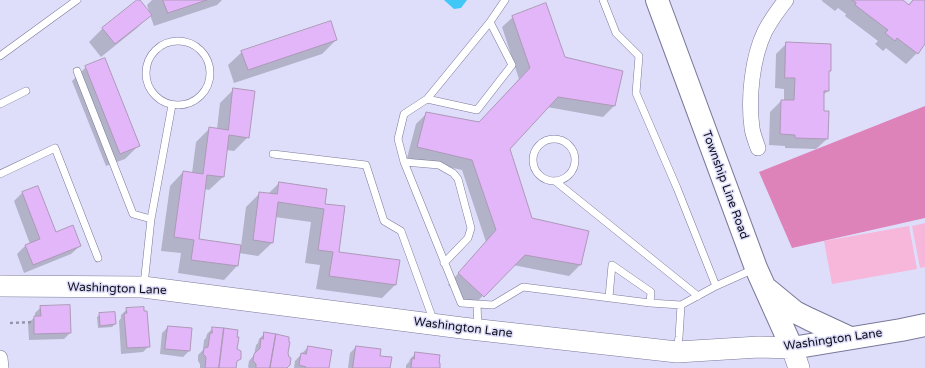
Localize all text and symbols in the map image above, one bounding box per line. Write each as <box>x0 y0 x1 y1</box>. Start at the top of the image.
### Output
street label: Township Line Road <box>699 129 751 241</box>
street label: Washington Lane <box>67 280 167 298</box>
street label: Washington Lane <box>413 315 513 341</box>
street label: Washington Lane <box>783 326 883 354</box>

